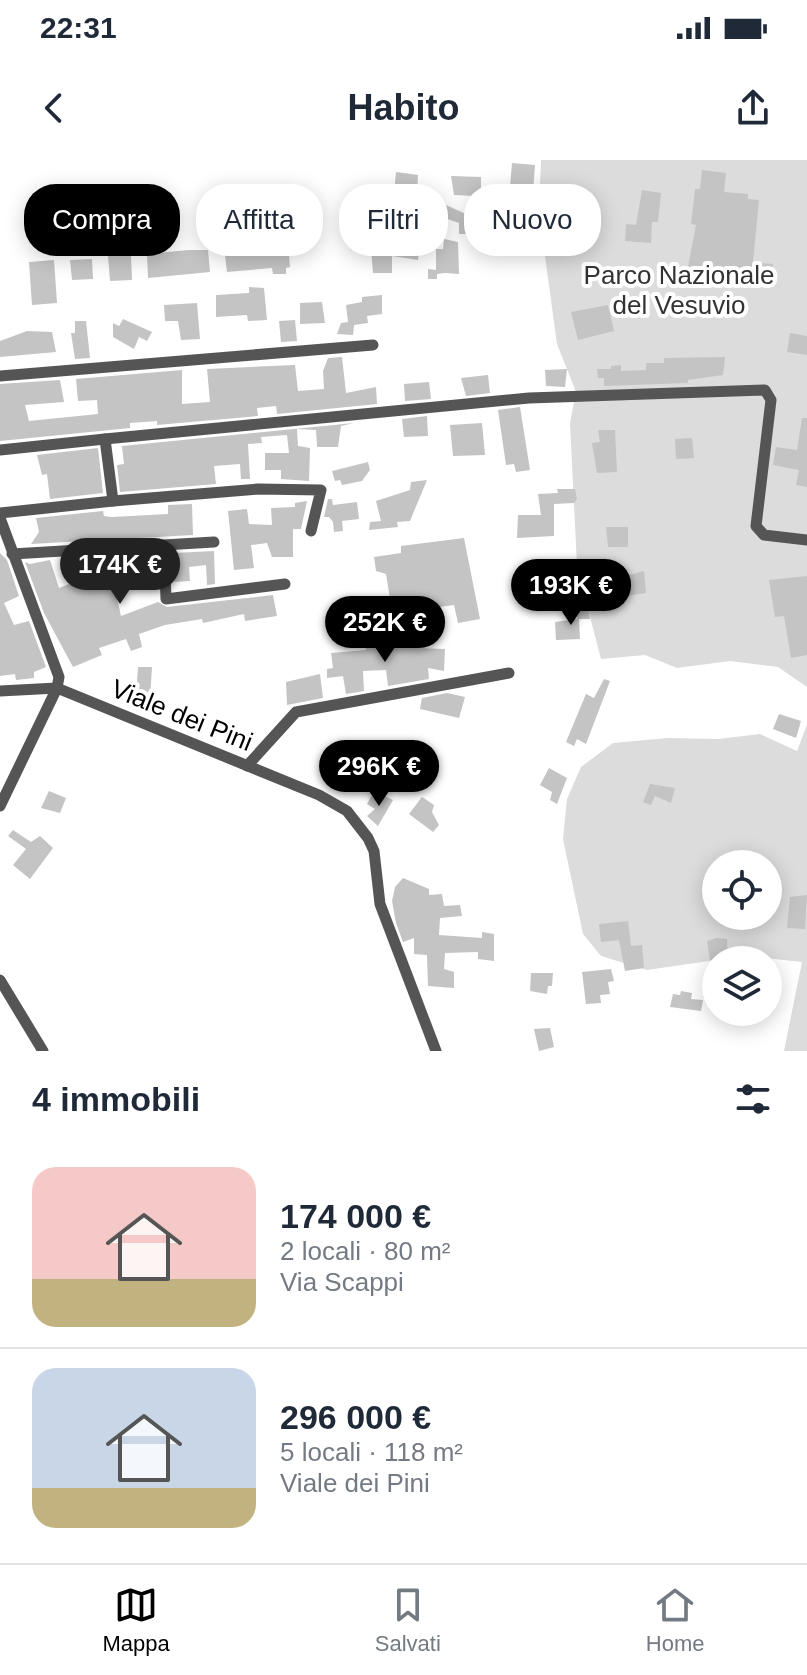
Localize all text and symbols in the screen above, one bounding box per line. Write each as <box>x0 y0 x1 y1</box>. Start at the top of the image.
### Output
text: 22:31 <box>40 11 117 44</box>
icon: back <box>32 86 76 130</box>
icon: share <box>731 86 775 130</box>
text: Habito <box>348 87 460 128</box>
chip: Compra <box>24 184 180 256</box>
chip: Affitta <box>196 184 323 256</box>
chip: Filtri <box>339 184 448 256</box>
chip: Nuovo <box>464 184 601 256</box>
park label: Parco Nazionale del Vesuvio <box>584 260 774 320</box>
pin: 174K € <box>55 538 185 606</box>
text: 174K € <box>78 549 162 579</box>
pin: 193K € <box>506 559 636 627</box>
text: 193K € <box>529 570 613 600</box>
pin: 252K € <box>320 596 450 664</box>
text: 252K € <box>343 607 427 637</box>
street label: Viale dei Pini <box>107 673 257 757</box>
pin: 296K € <box>314 740 444 808</box>
text: 296K € <box>337 751 421 781</box>
map controls <box>702 850 782 1026</box>
button: locate <box>702 850 782 930</box>
button: layers <box>702 946 782 1026</box>
icon: filters <box>731 1077 775 1121</box>
text: 4 immobili <box>32 1080 200 1118</box>
text: 174 000 € <box>280 1197 431 1235</box>
icon: home <box>96 1199 192 1295</box>
text: 2 locali · 80 m² <box>280 1236 451 1266</box>
text: Via Scappi <box>280 1267 404 1297</box>
text: 296 000 € <box>280 1398 431 1436</box>
icon: home <box>96 1400 192 1496</box>
text: 5 locali · 118 m² <box>280 1437 463 1467</box>
text: Viale dei Pini <box>280 1468 430 1498</box>
tab: Mappa <box>102 1583 170 1657</box>
tab: Salvati <box>375 1583 441 1657</box>
tab: Home <box>646 1583 704 1657</box>

